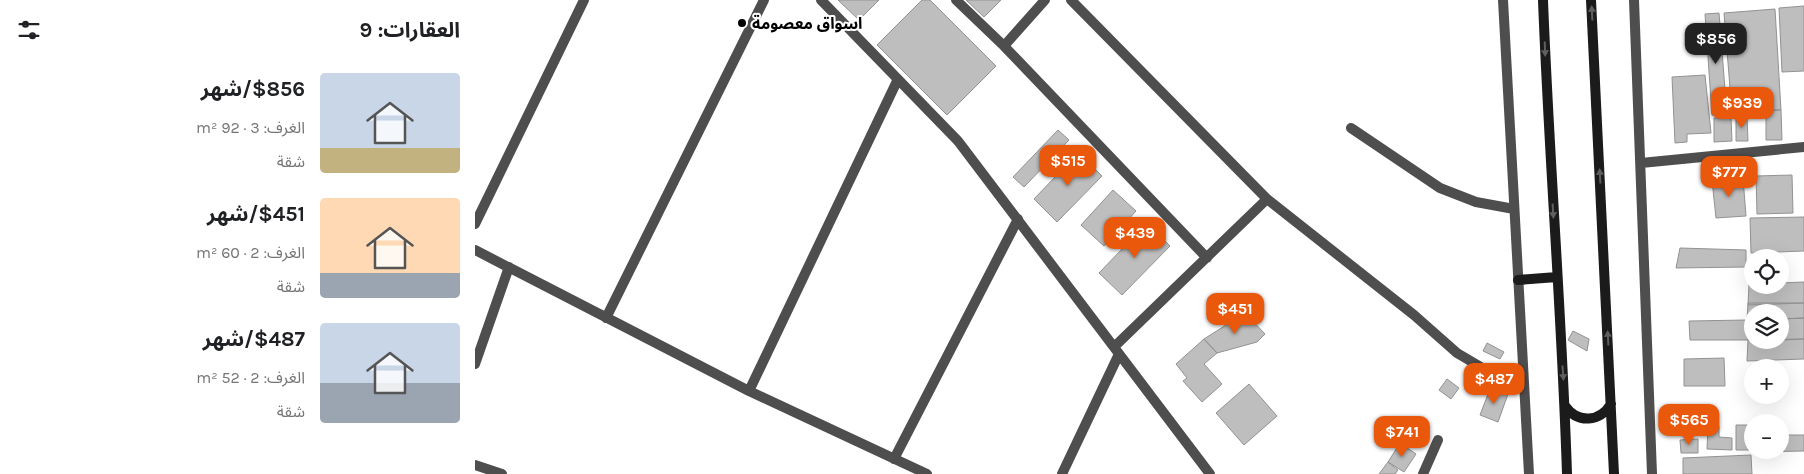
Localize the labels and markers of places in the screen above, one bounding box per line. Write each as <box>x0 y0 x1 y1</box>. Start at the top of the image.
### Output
place label: اسواق معصومة <box>752 14 862 33</box>
marker: اسواق معصومة <box>736 17 748 29</box>
pin: $856 <box>1686 22 1746 65</box>
pin: $939 <box>1712 86 1772 129</box>
pin: $515 <box>1038 144 1098 187</box>
pin: $777 <box>1699 156 1759 198</box>
pin: $439 <box>1105 216 1165 259</box>
pin: $451 <box>1205 292 1265 335</box>
pin: $487 <box>1464 362 1524 405</box>
pin: $565 <box>1659 404 1719 446</box>
pin: $741 <box>1372 416 1432 458</box>

